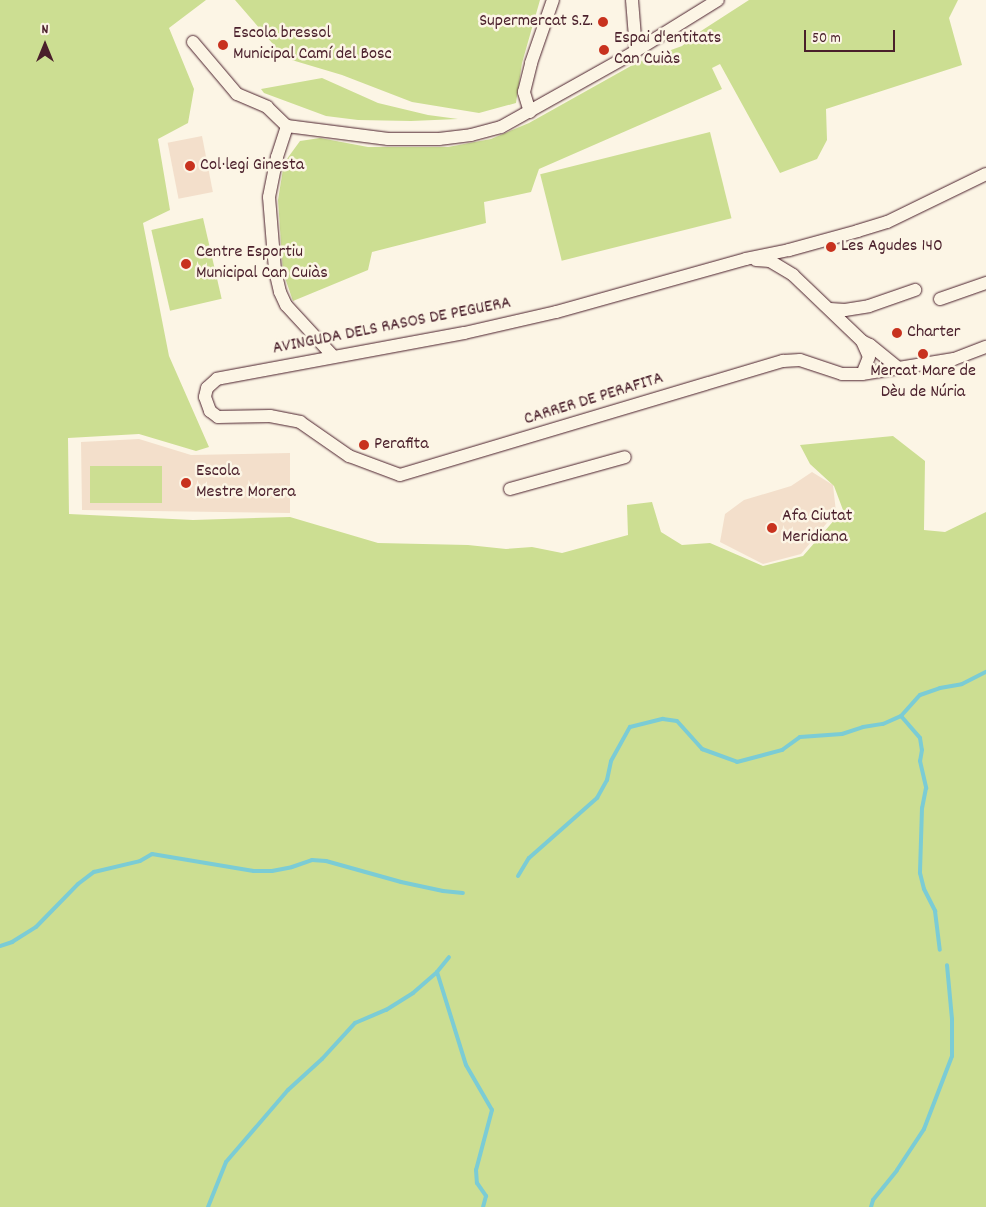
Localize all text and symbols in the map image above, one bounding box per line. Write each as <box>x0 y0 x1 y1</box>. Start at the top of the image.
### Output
place label: Supermercat S.Z. <box>479 11 593 33</box>
marker: Supermercat S.Z. <box>597 16 609 28</box>
north arrow <box>20 20 70 70</box>
text: N <box>42 20 48 40</box>
scale bar <box>806 20 897 52</box>
place label: Escola bressol Municipal Camí del Bosc <box>233 24 392 66</box>
text: 50 m <box>812 28 841 50</box>
place label: Espai d'entitats Can Cuiàs <box>614 29 721 72</box>
marker: Escola bressol Municipal Camí del Bosc <box>217 39 229 51</box>
marker: Espai d'entitats Can Cuiàs <box>598 44 610 56</box>
place label: Col·legi Ginesta <box>200 155 304 177</box>
marker: Col·legi Ginesta <box>184 160 196 172</box>
place label: Les Agudes 140 <box>841 236 943 258</box>
marker: Les Agudes 140 <box>825 241 837 253</box>
place label: Centre Esportiu Municipal Can Cuiàs <box>196 243 328 286</box>
marker: Centre Esportiu Municipal Can Cuiàs <box>180 258 192 270</box>
street label: AVINGUDA DELS RASOS DE PEGUERA <box>271 293 513 361</box>
place label: Charter <box>907 322 960 344</box>
marker: Charter <box>891 327 903 339</box>
marker: Mercat Mare de Dèu de Núria <box>917 348 929 360</box>
place label: Mercat Mare de Dèu de Núria <box>870 362 976 404</box>
street label: CARRER DE PERAFITA <box>522 369 666 431</box>
place label: Perafita <box>374 434 429 456</box>
marker: Perafita <box>358 439 370 451</box>
place label: Escola Mestre Morera <box>196 462 296 504</box>
marker: Escola Mestre Morera <box>180 477 192 489</box>
place label: Afa Ciutat Meridiana <box>782 507 852 550</box>
marker: Afa Ciutat Meridiana <box>766 522 778 534</box>

